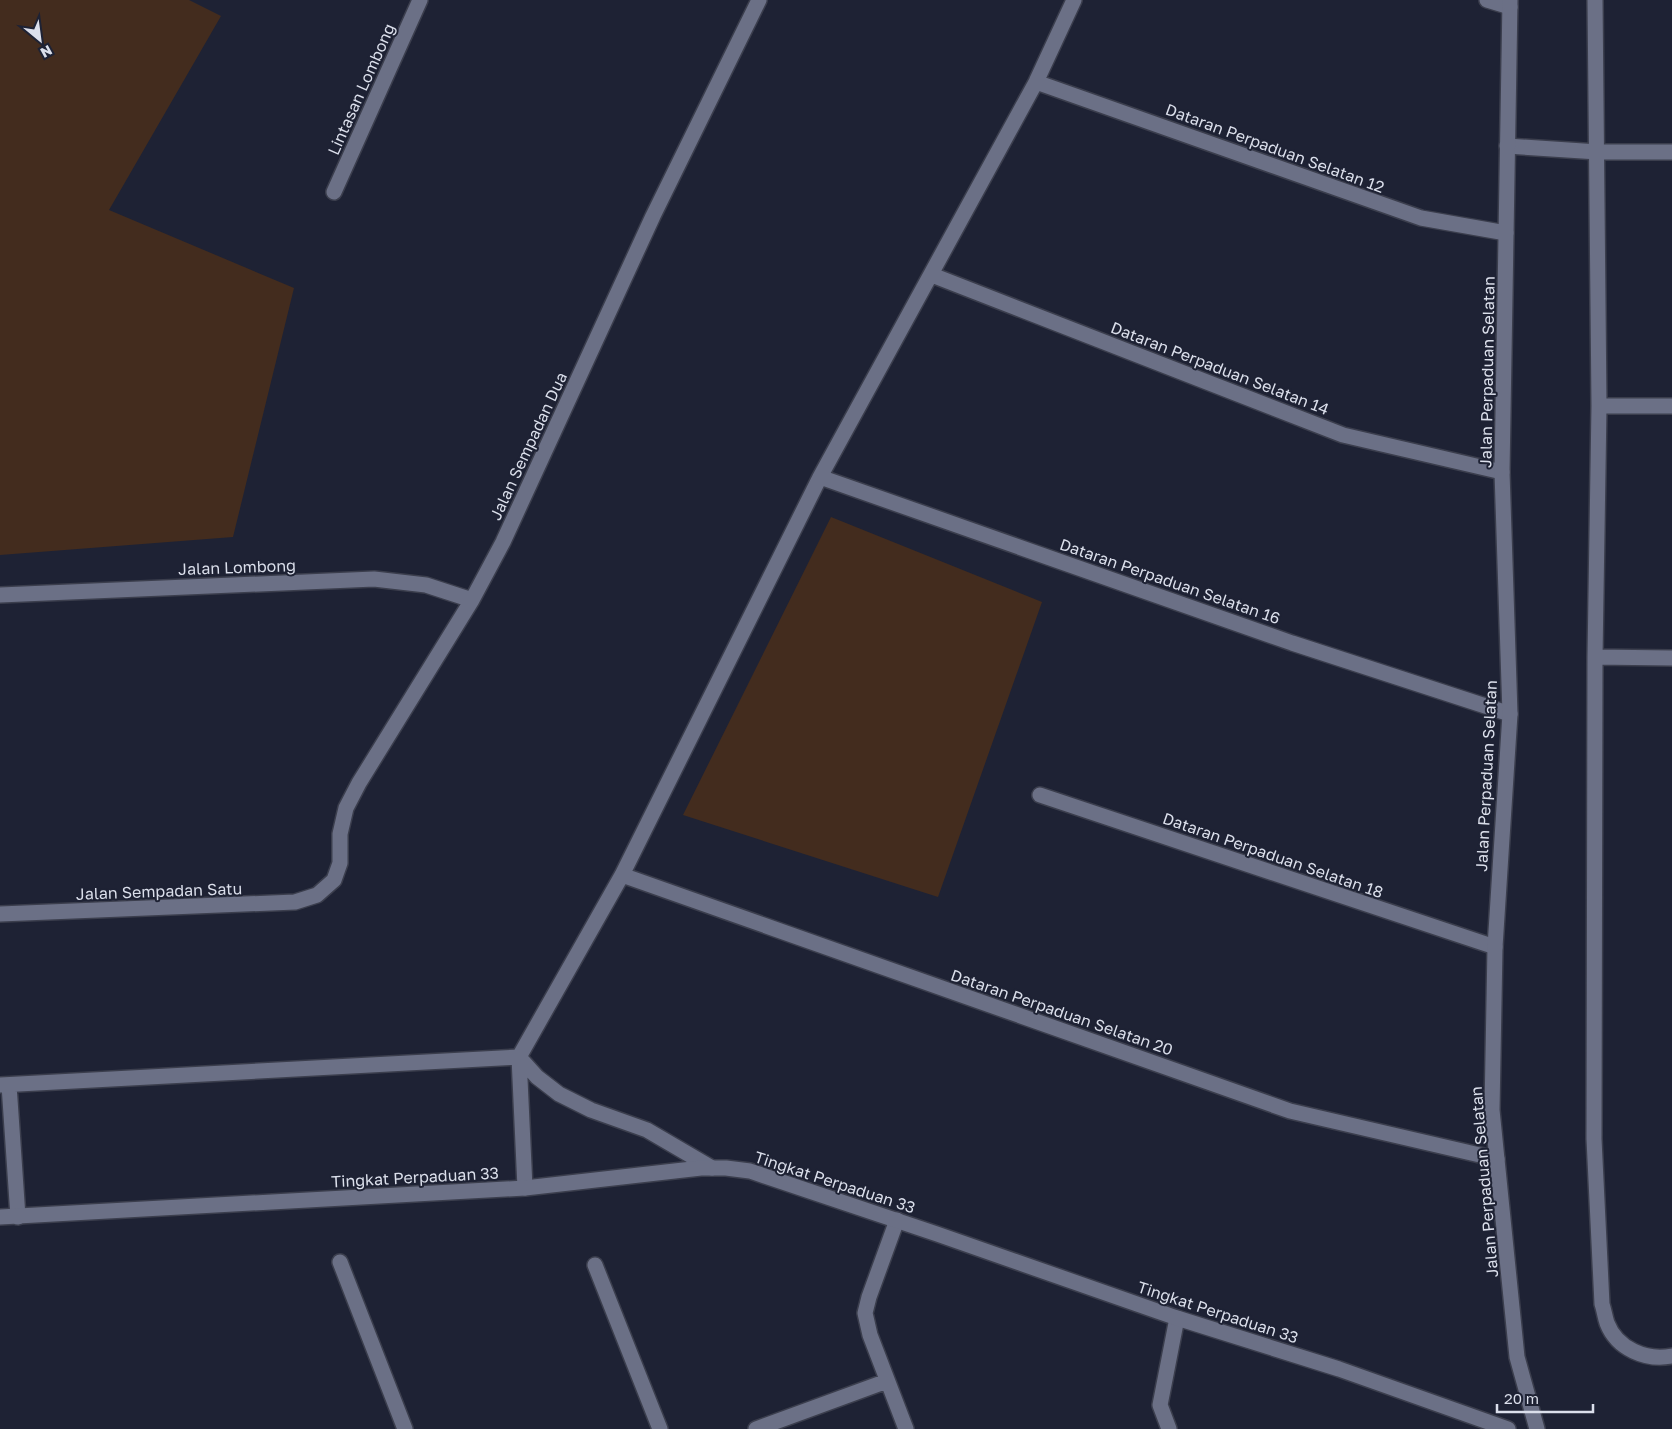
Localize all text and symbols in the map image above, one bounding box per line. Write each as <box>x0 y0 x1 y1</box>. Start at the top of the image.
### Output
north arrow <box>15 15 65 65</box>
street label: Lintasan Lombong <box>323 20 399 158</box>
text: N <box>38 42 55 62</box>
street label: Dataran Perpaduan Selatan 12 <box>1163 99 1387 197</box>
street label: Jalan Perpaduan Selatan <box>1475 276 1499 468</box>
street label: Dataran Perpaduan Selatan 14 <box>1108 317 1332 419</box>
street label: Jalan Sempadan Dua <box>485 369 571 523</box>
street label: Dataran Perpaduan Selatan 16 <box>1057 534 1283 628</box>
street label: Jalan Lombong <box>178 555 296 579</box>
street label: Jalan Perpaduan Selatan <box>1471 680 1501 872</box>
street label: Dataran Perpaduan Selatan 18 <box>1160 808 1386 902</box>
street label: Jalan Sempadan Satu <box>75 878 243 904</box>
street label: Dataran Perpaduan Selatan 20 <box>948 965 1176 1059</box>
street label: Jalan Perpaduan Selatan <box>1466 1086 1502 1278</box>
street label: Tingkat Perpaduan 33 <box>752 1147 918 1217</box>
street label: Tingkat Perpaduan 33 <box>331 1163 499 1191</box>
street label: Tingkat Perpaduan 33 <box>1135 1277 1301 1347</box>
scale bar <box>1497 1382 1593 1414</box>
text: 20 m <box>1504 1389 1539 1407</box>

